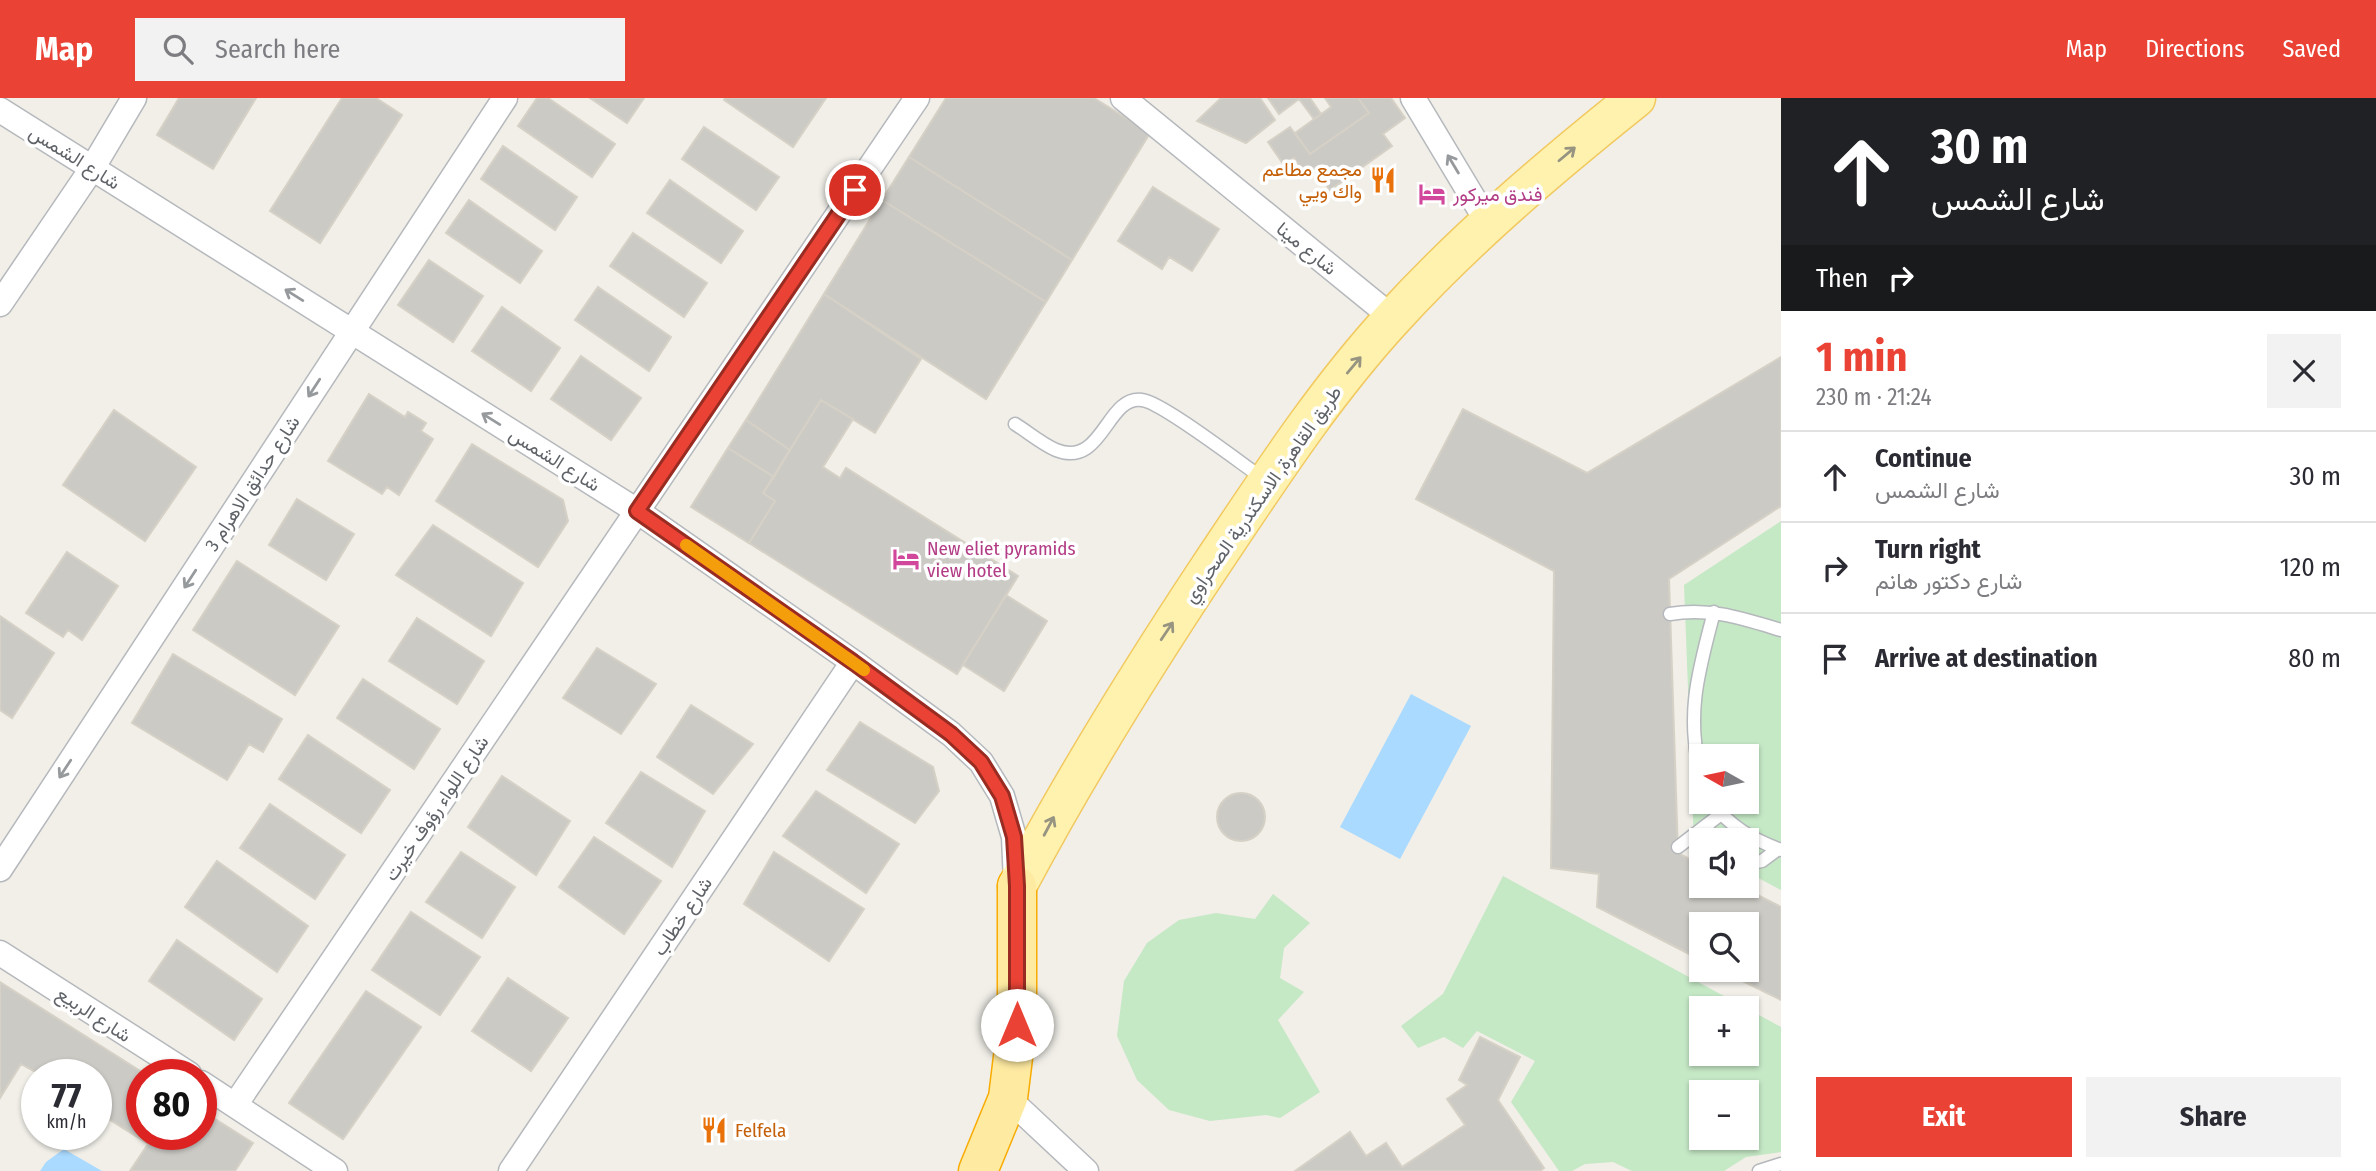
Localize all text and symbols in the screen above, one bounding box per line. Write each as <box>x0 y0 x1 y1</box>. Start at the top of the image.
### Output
search box <box>135 18 625 81</box>
text: Map <box>35 29 93 69</box>
icon: search <box>159 30 197 68</box>
text: Search here <box>215 34 340 65</box>
text: Map <box>2066 35 2107 63</box>
text: Directions <box>2145 35 2244 63</box>
text: Saved <box>2282 35 2341 63</box>
text: 30 m <box>1931 117 2029 176</box>
street label: شارع الشمس <box>24 120 125 195</box>
icon: ahead <box>1816 126 1907 217</box>
one-way arrow <box>1558 146 1576 161</box>
one-way arrow <box>1446 155 1460 175</box>
place label: مجمع مطاعم واك ويي <box>1262 158 1362 207</box>
pin <box>825 160 885 220</box>
restaurant icon: مجمع مطاعم واك ويي <box>1368 165 1398 195</box>
icon: arrive <box>836 171 874 209</box>
hotel icon: فندق ميركور <box>1417 179 1447 209</box>
text: شارع الشمس <box>1931 180 2104 218</box>
place label: فندق ميركور <box>1452 183 1542 206</box>
street label: شارع مينا <box>1271 217 1342 280</box>
icon: right <box>1882 259 1920 297</box>
text: Then <box>1816 263 1868 294</box>
one-way arrow <box>285 287 304 302</box>
text: 1 min <box>1816 332 1907 382</box>
button: close <box>2267 334 2341 408</box>
one-way arrow <box>1346 356 1362 374</box>
one-way arrow <box>307 378 321 398</box>
street label: طريق القاهرة, الاسكندرية الصحراوي <box>1178 381 1350 610</box>
text: 230 m · 21:24 <box>1816 383 1932 411</box>
street label: شارع حدائق الاهرام 3 <box>200 411 306 556</box>
one-way arrow <box>482 412 501 426</box>
street label: شارع الشمس <box>504 422 605 497</box>
text: Continue <box>1875 443 1972 474</box>
icon: ahead <box>1816 458 1854 496</box>
text: 30 m <box>2290 461 2341 492</box>
text: شارع الشمس <box>1875 476 2000 504</box>
text: Turn right <box>1875 534 1981 565</box>
place label: New eliet pyramids view hotel <box>927 537 1076 582</box>
hotel icon: New eliet pyramids view hotel <box>891 544 921 574</box>
icon: right <box>1816 549 1854 587</box>
text: 120 m <box>2280 552 2341 583</box>
text: شارع دكتور هانم <box>1875 567 2023 595</box>
one-way arrow <box>182 568 196 588</box>
one-way arrow <box>1160 622 1174 641</box>
icon: arrive <box>1816 640 1854 678</box>
text: Arrive at destination <box>1875 643 2098 674</box>
text: 80 m <box>2288 643 2341 674</box>
street label: شارع اللواء رؤوف خيرت <box>379 731 494 886</box>
north arrow <box>1689 744 1759 814</box>
map controls <box>1689 744 1759 1150</box>
one-way arrow <box>58 759 73 778</box>
one-way arrow <box>1042 816 1056 836</box>
button: sound <box>1689 828 1759 898</box>
street label: شارع خطاب <box>648 873 718 961</box>
button: search <box>1689 912 1759 982</box>
street label: شارع الربيع <box>51 982 135 1049</box>
position arrow <box>980 988 1054 1062</box>
button: + <box>1689 996 1759 1066</box>
speed limit sign: 80 <box>126 1059 217 1150</box>
text: 77 <box>52 1074 81 1116</box>
button: Exit <box>1816 1077 2072 1157</box>
button: Share <box>2086 1077 2341 1157</box>
button: − <box>1689 1080 1759 1150</box>
text: km/h <box>46 1111 87 1133</box>
restaurant icon: Felfela <box>699 1115 729 1145</box>
place label: Felfela <box>735 1119 786 1142</box>

